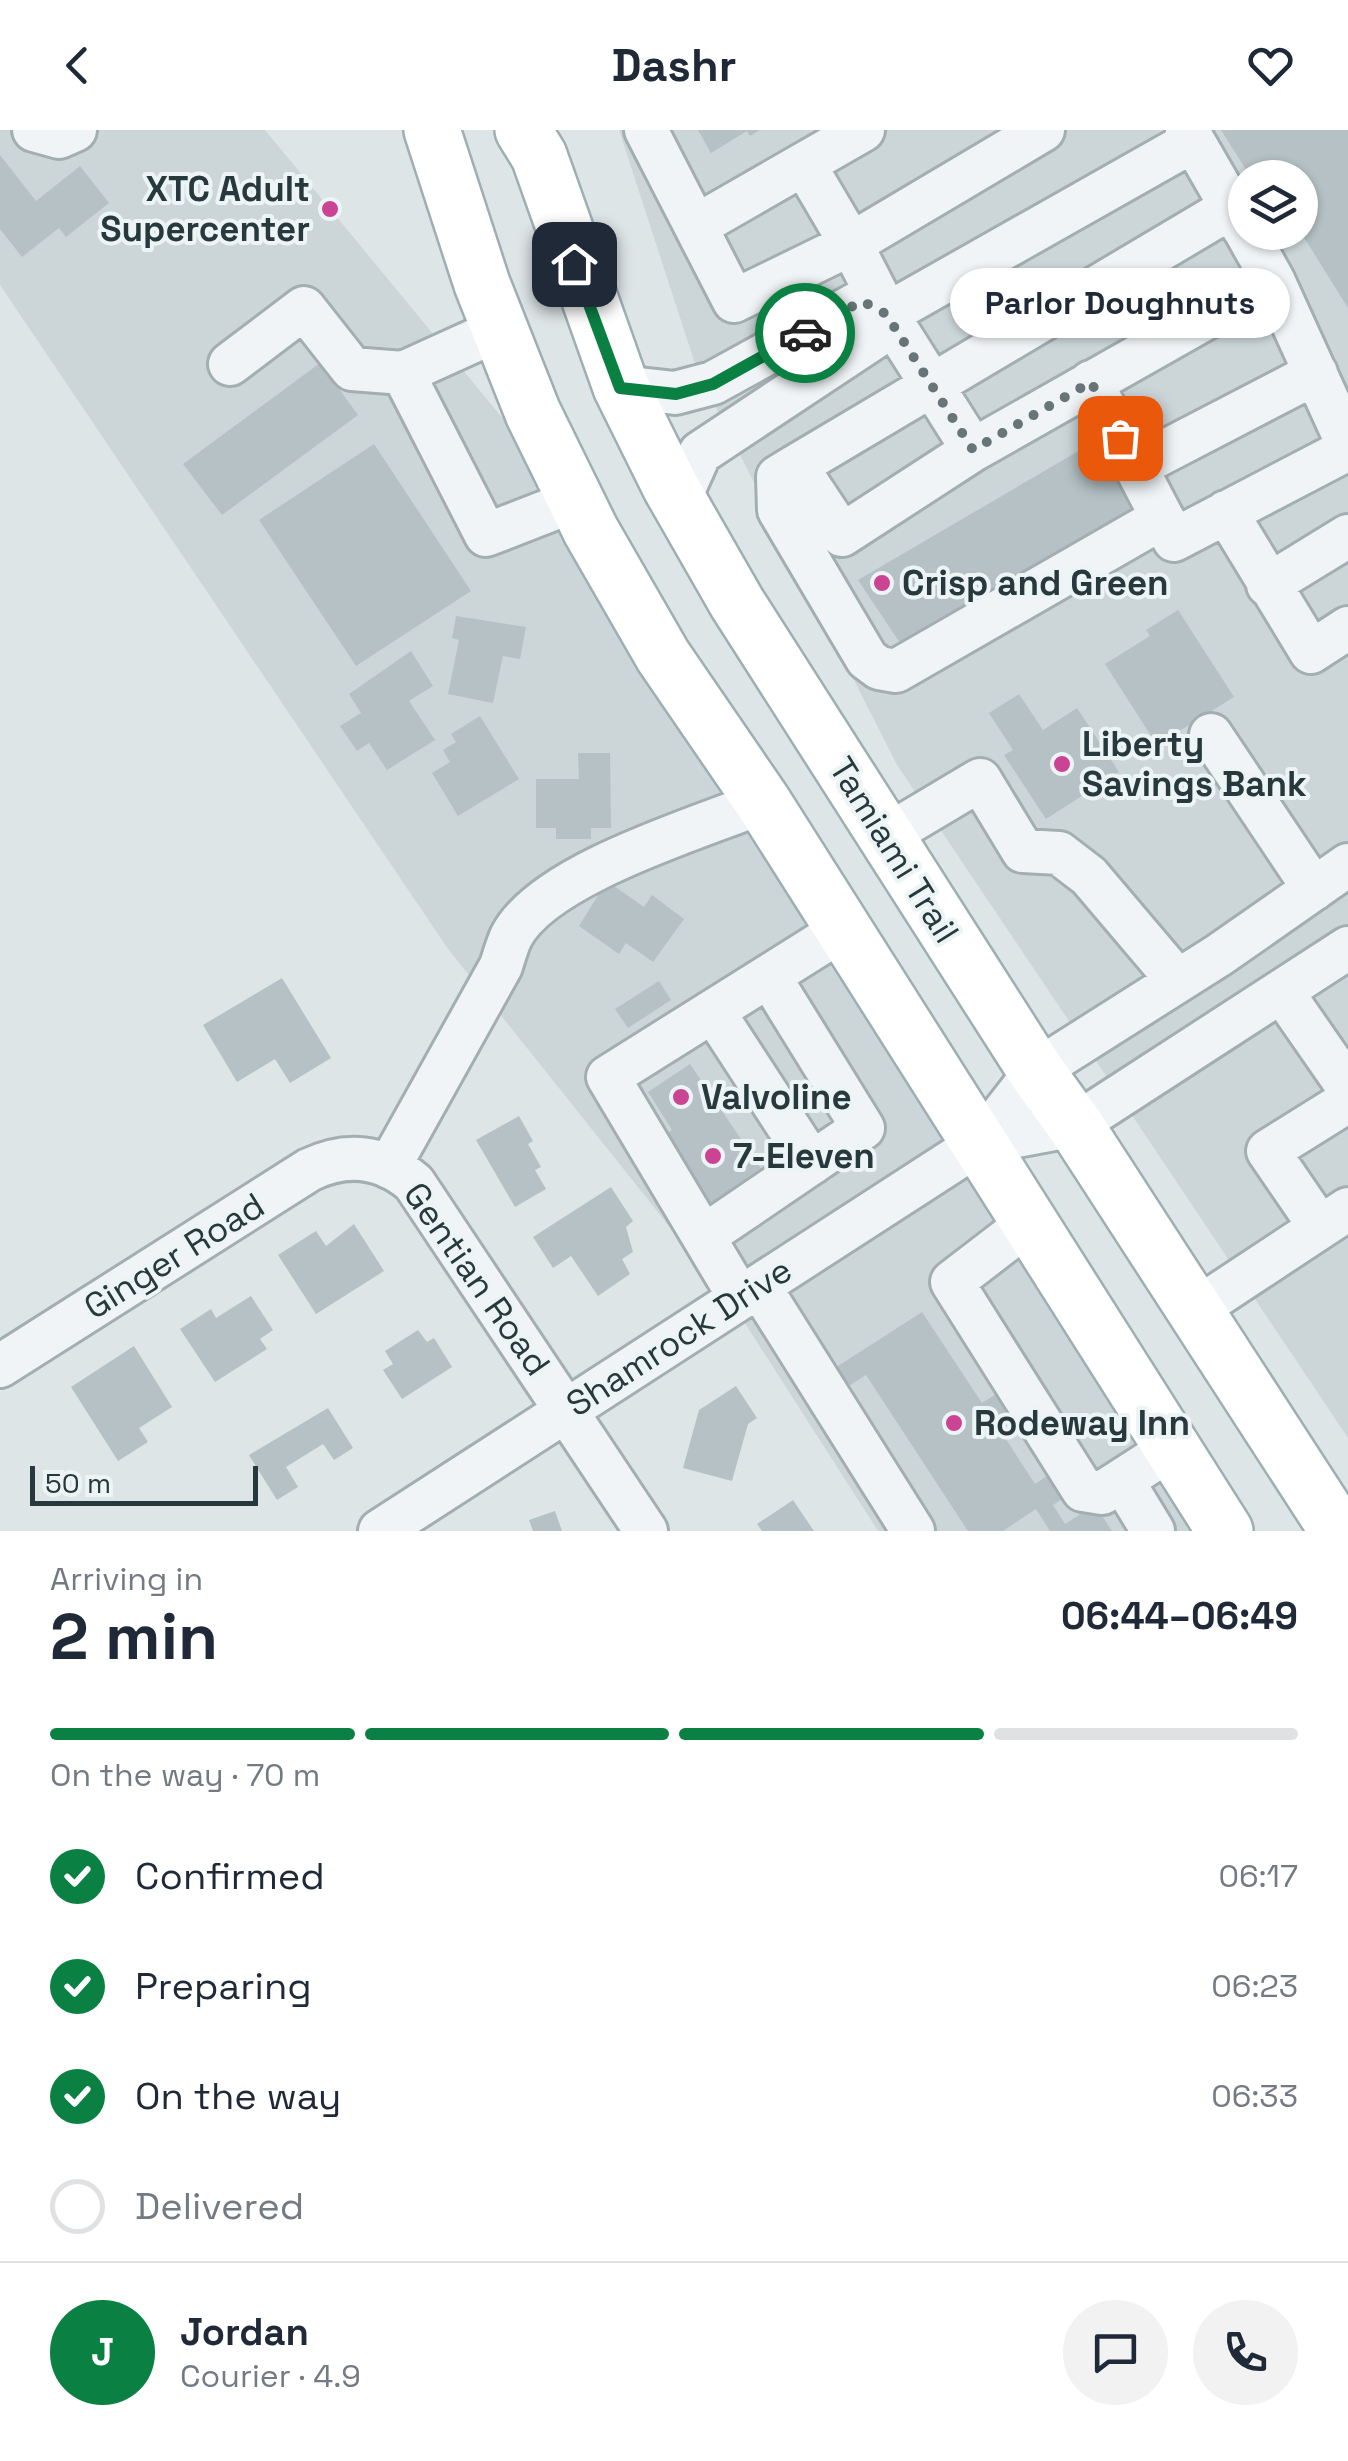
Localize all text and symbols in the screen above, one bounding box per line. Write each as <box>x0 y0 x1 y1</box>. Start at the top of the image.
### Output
text: Dashr <box>612 37 736 94</box>
icon: back <box>50 38 105 93</box>
icon: heart <box>1243 38 1298 93</box>
map controls <box>1228 160 1318 250</box>
button: layers <box>1228 160 1318 250</box>
place label: XTC Adult Supercenter <box>100 167 310 251</box>
marker: XTC Adult Supercenter <box>319 198 341 220</box>
pin <box>532 222 617 307</box>
icon: home <box>547 237 602 292</box>
callout: Parlor Doughnuts <box>950 268 1290 338</box>
courier <box>755 283 855 383</box>
text: Parlor Doughnuts <box>985 283 1255 323</box>
icon: car <box>778 306 833 361</box>
pin <box>1078 396 1163 481</box>
icon: bag <box>1093 411 1148 466</box>
place label: Crisp and Green <box>902 561 1169 605</box>
marker: Crisp and Green <box>871 572 893 594</box>
place label: Liberty Savings Bank <box>1082 722 1307 806</box>
street label: Tamiami Trail <box>819 749 969 951</box>
marker: Liberty Savings Bank <box>1051 753 1073 775</box>
place label: Valvoline <box>701 1075 852 1119</box>
marker: Valvoline <box>670 1086 692 1108</box>
place label: 7-Eleven <box>733 1134 875 1178</box>
marker: 7-Eleven <box>702 1145 724 1167</box>
street label: Gentian Road <box>394 1174 560 1384</box>
street label: Ginger Road <box>76 1183 272 1329</box>
street label: Shamrock Drive <box>558 1248 800 1426</box>
place label: Rodeway Inn <box>974 1401 1190 1445</box>
marker: Rodeway Inn <box>943 1412 965 1434</box>
scale bar <box>30 1461 258 1506</box>
text: 50 m <box>45 1465 111 1501</box>
text: Arriving in <box>50 1559 203 1599</box>
text: 06:44–06:49 <box>1061 1592 1298 1640</box>
text: 2 min <box>50 1595 218 1678</box>
text: On the way · 70 m <box>50 1755 320 1795</box>
icon: check <box>50 1849 105 1904</box>
text: Confirmed <box>135 1852 325 1900</box>
text: 06:17 <box>1218 1856 1298 1896</box>
icon: check <box>50 1959 105 2014</box>
text: Preparing <box>135 1962 312 2010</box>
text: 06:23 <box>1211 1966 1298 2006</box>
icon: check <box>50 2069 105 2124</box>
text: On the way <box>135 2072 341 2120</box>
text: 06:33 <box>1211 2076 1298 2116</box>
text: Delivered <box>135 2182 304 2230</box>
button: chat <box>1063 2300 1168 2405</box>
button: phone <box>1193 2300 1298 2405</box>
text: Jordan <box>180 2308 309 2356</box>
text: J <box>91 2328 114 2376</box>
text: Courier · 4.9 <box>180 2356 361 2396</box>

